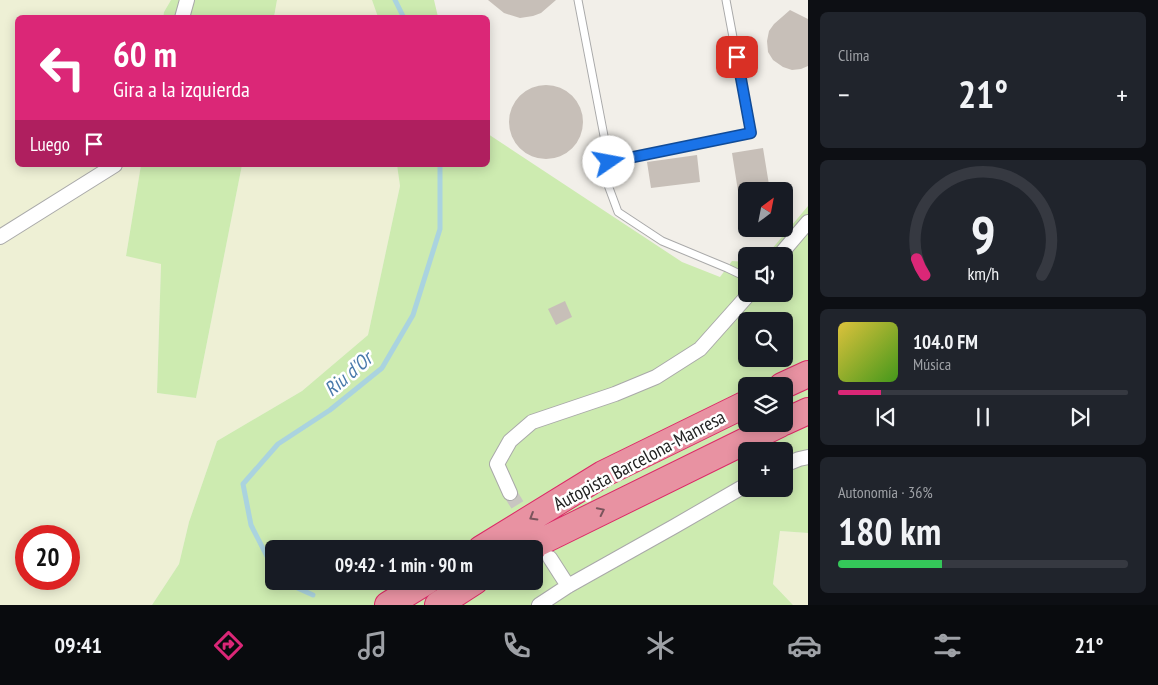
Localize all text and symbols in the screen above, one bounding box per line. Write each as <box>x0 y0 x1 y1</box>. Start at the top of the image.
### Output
text: 60 m <box>113 31 177 77</box>
icon: left <box>30 35 95 100</box>
pin <box>716 36 758 78</box>
icon: arrive <box>723 43 751 71</box>
text: Clima <box>838 45 869 65</box>
text: 21° <box>958 69 1008 118</box>
text: Gira a la izquierda <box>113 75 250 103</box>
text: − <box>838 76 850 113</box>
text: + <box>1116 76 1128 113</box>
icon: arrive <box>80 130 108 158</box>
text: Luego <box>30 132 70 156</box>
position arrow <box>582 135 634 187</box>
north arrow <box>738 182 792 238</box>
map controls <box>738 182 793 497</box>
text: 9 <box>971 201 995 268</box>
button: sound <box>738 247 793 302</box>
text: km/h <box>967 262 999 285</box>
button: search <box>738 312 793 367</box>
text: 104.0 FM <box>913 330 978 354</box>
water label: Riu d'Or <box>319 345 379 402</box>
text: Música <box>913 354 951 374</box>
button: layers <box>738 377 793 432</box>
icon: previous <box>872 403 900 431</box>
icon: pause <box>969 403 997 431</box>
icon: next <box>1066 403 1094 431</box>
street label: Autopista Barcelona-Manresa <box>549 404 729 516</box>
button: + <box>738 442 793 497</box>
text: Autonomía · 36% <box>838 482 933 502</box>
text: 180 km <box>838 506 941 555</box>
one-way arrow <box>596 507 605 517</box>
one-way arrow <box>530 510 539 520</box>
speed limit sign: 20 <box>15 525 80 590</box>
text: 09:42 · 1 min · 90 m <box>335 553 473 577</box>
icon: directions <box>211 628 246 663</box>
icon: music <box>355 628 390 663</box>
icon: phone <box>499 628 534 663</box>
icon: climate <box>643 628 678 663</box>
icon: car <box>787 628 822 663</box>
icon: filters <box>930 628 965 663</box>
text: 09:41 <box>54 631 102 659</box>
text: 21° <box>1074 631 1103 659</box>

